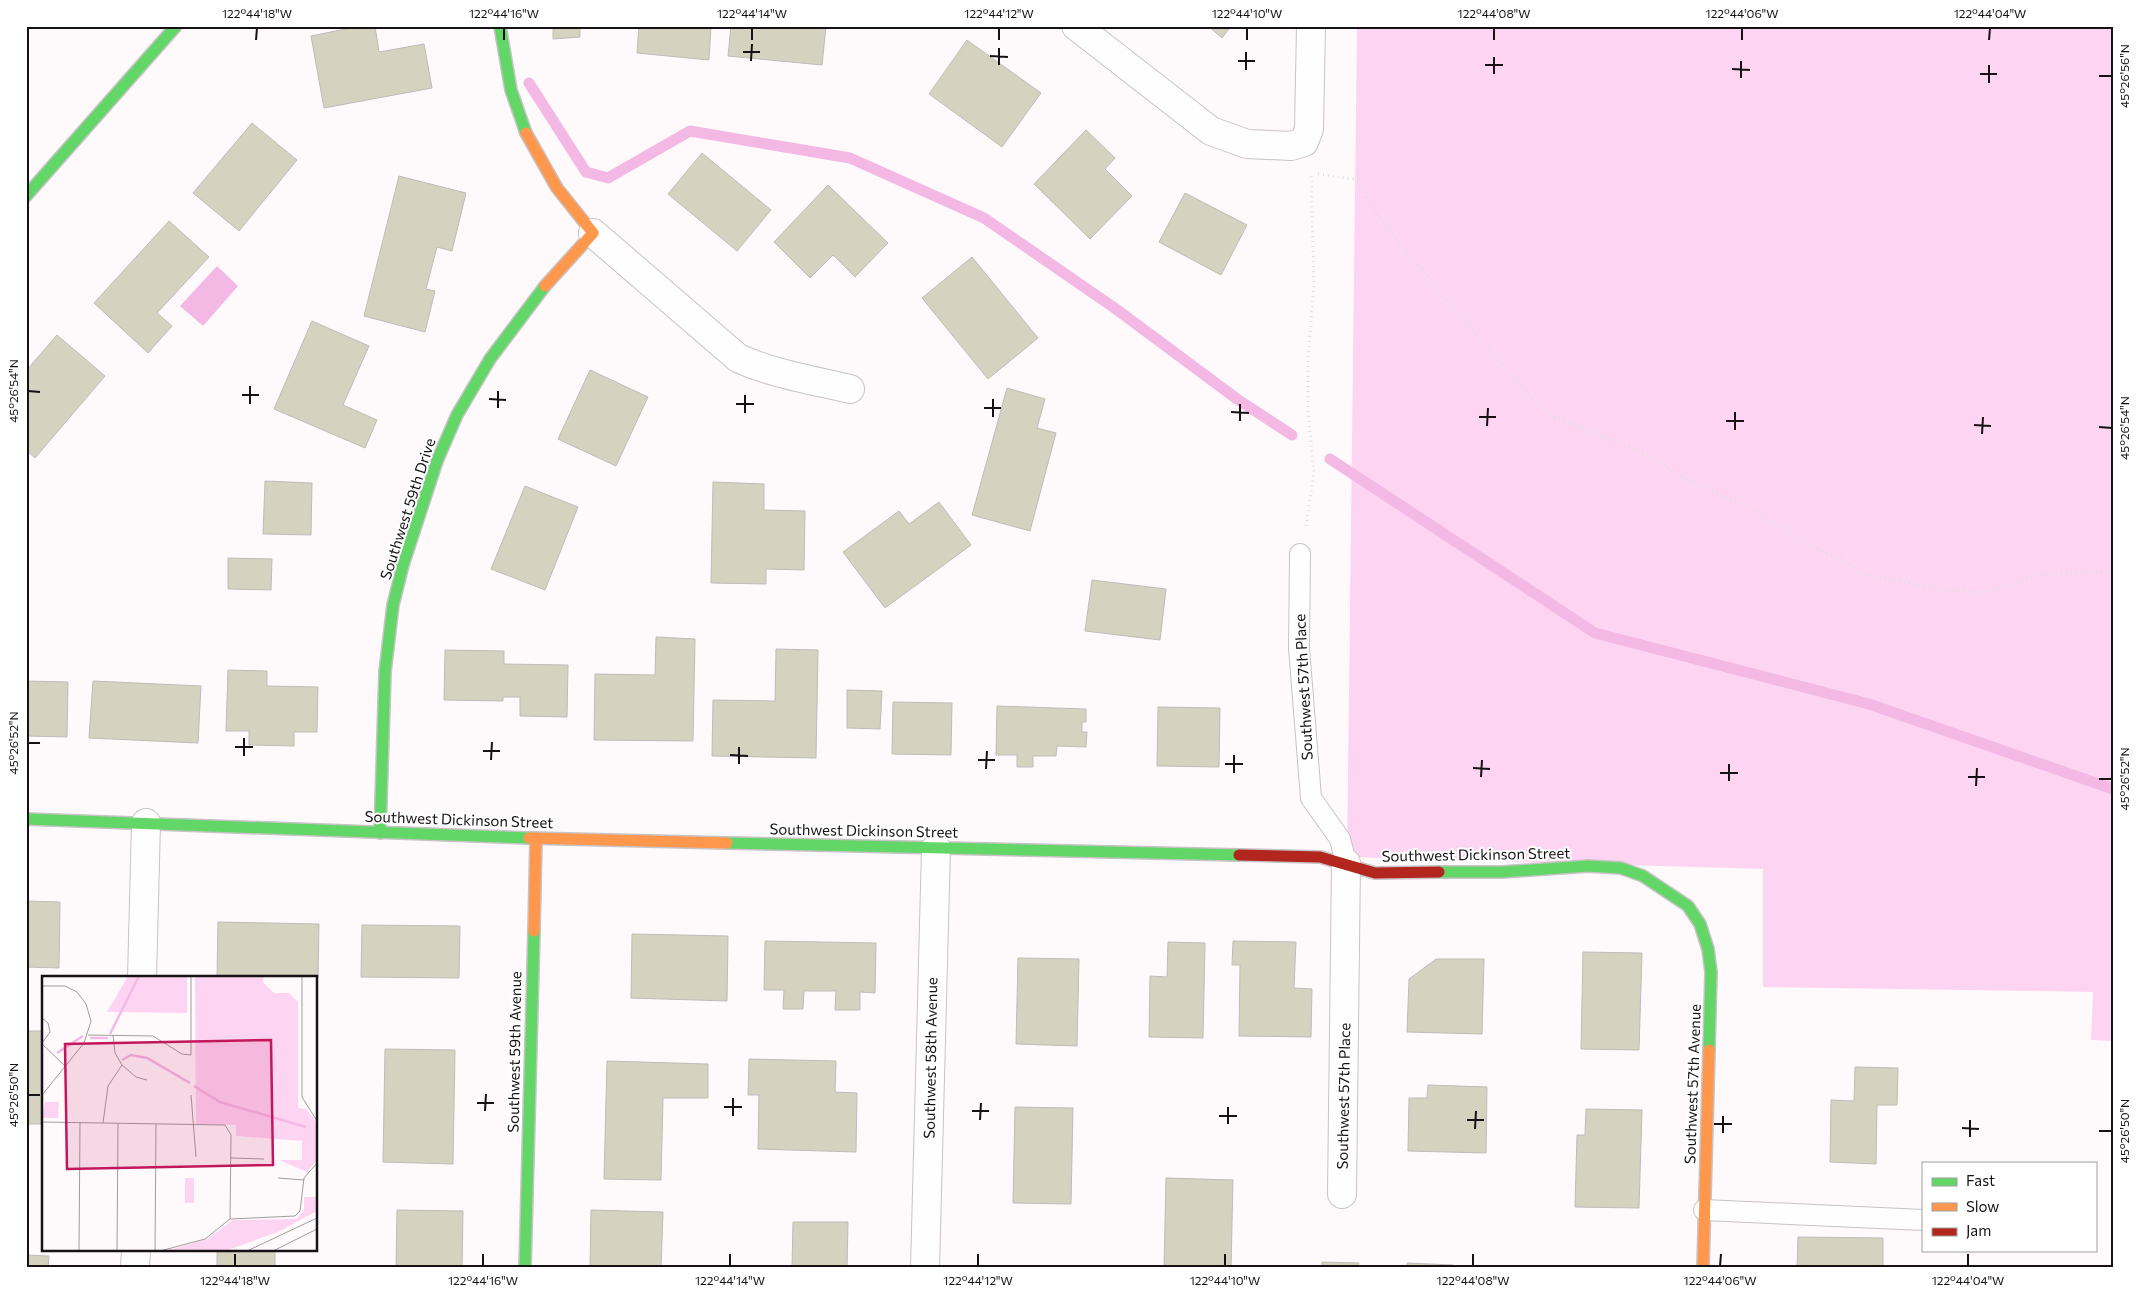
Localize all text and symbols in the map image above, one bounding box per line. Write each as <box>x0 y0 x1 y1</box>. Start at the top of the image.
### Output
text: 122°44'18"W <box>222 6 292 20</box>
text: 122°44'16"W <box>469 6 539 20</box>
text: 122°44'14"W <box>717 6 787 20</box>
text: 122°44'12"W <box>964 6 1034 20</box>
text: 122°44'10"W <box>1212 6 1282 20</box>
text: 122°44'08"W <box>1458 6 1530 20</box>
text: 122°44'06"W <box>1706 6 1778 20</box>
text: 122°44'04"W <box>1954 6 2026 20</box>
text: 45°26'56"N <box>2117 44 2131 108</box>
text: 45°26'54"N <box>6 359 20 423</box>
text: 45°26'54"N <box>2117 396 2131 460</box>
street label: Southwest 59th Drive <box>376 436 438 582</box>
street label: Southwest 57th Place <box>1290 613 1316 761</box>
text: 45°26'52"N <box>6 711 20 775</box>
text: 45°26'52"N <box>2117 747 2131 811</box>
street label: Southwest Dickinson Street <box>364 807 554 831</box>
street label: Southwest Dickinson Street <box>770 819 959 841</box>
street label: Southwest Dickinson Street <box>1381 843 1570 865</box>
street label: Southwest 59th Avenue <box>504 971 524 1133</box>
inset map <box>42 976 318 1252</box>
street label: Southwest 58th Avenue <box>920 977 940 1139</box>
street label: Southwest 57th Avenue <box>1680 1003 1704 1164</box>
street label: Southwest 57th Place <box>1333 1022 1353 1169</box>
text: 45°26'50"N <box>6 1063 20 1127</box>
text: 45°26'50"N <box>2117 1099 2131 1163</box>
legend <box>1922 1162 2096 1252</box>
text: Fast <box>1966 1171 1995 1189</box>
text: Slow <box>1966 1197 1999 1215</box>
text: Jam <box>1966 1221 1991 1239</box>
text: 122°44'18"W <box>200 1273 270 1287</box>
text: 122°44'16"W <box>448 1273 518 1287</box>
text: 122°44'14"W <box>695 1273 765 1287</box>
text: 122°44'12"W <box>943 1273 1013 1287</box>
text: 122°44'10"W <box>1190 1273 1260 1287</box>
text: 122°44'08"W <box>1437 1273 1509 1287</box>
text: 122°44'06"W <box>1684 1273 1756 1287</box>
text: 122°44'04"W <box>1932 1273 2004 1287</box>

